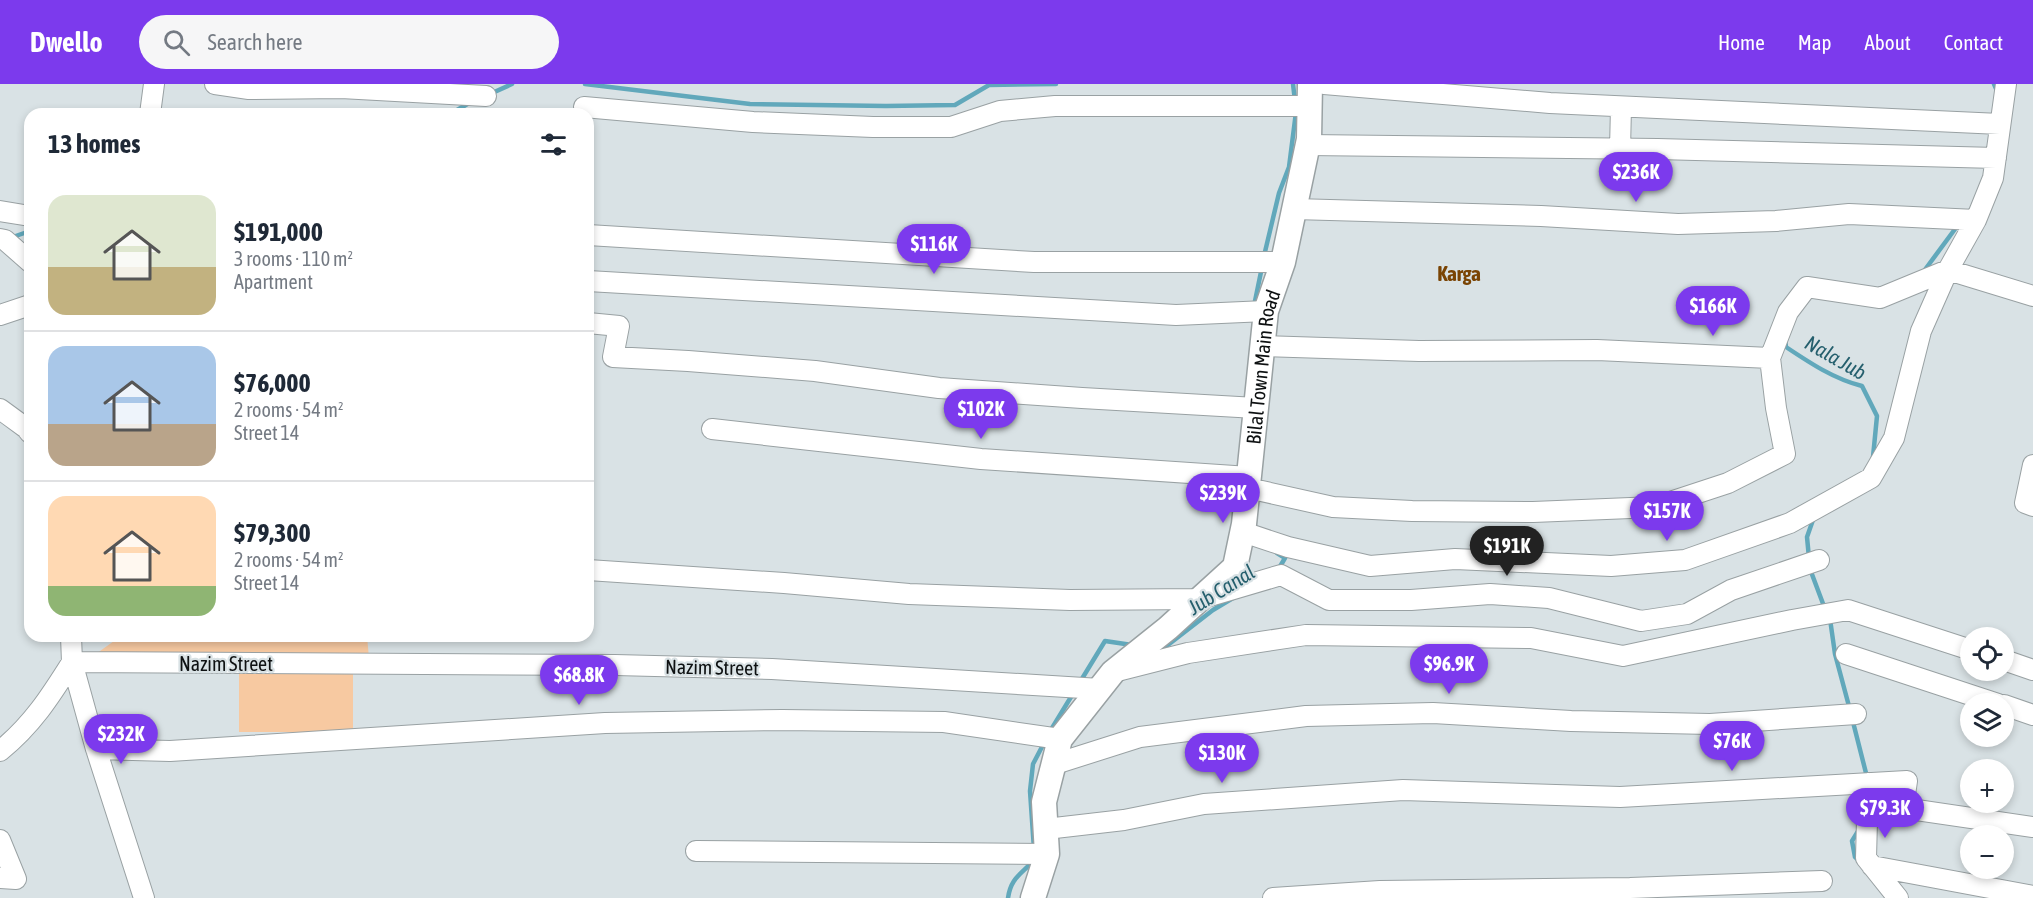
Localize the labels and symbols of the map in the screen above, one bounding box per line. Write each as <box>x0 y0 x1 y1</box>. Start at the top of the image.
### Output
pin: $236K <box>1594 152 1678 203</box>
pin: $116K <box>892 224 976 275</box>
district label: Karga <box>1437 261 1481 285</box>
street label: Bilal Town Main Road <box>1241 286 1284 445</box>
pin: $166K <box>1671 286 1755 337</box>
water label: Nala Jub <box>1801 330 1871 384</box>
pin: $102K <box>939 389 1023 440</box>
pin: $239K <box>1181 473 1265 524</box>
pin: $157K <box>1625 491 1709 542</box>
pin: $191K <box>1465 526 1549 577</box>
water label: Jub Canal <box>1182 559 1259 619</box>
pin: $96.9K <box>1400 644 1498 695</box>
street label: Nazim Street <box>179 652 273 675</box>
pin: $68.8K <box>530 655 628 706</box>
street label: Nazim Street <box>665 655 759 679</box>
pin: $232K <box>79 714 163 765</box>
pin: $76K <box>1696 721 1768 772</box>
pin: $130K <box>1180 733 1264 784</box>
pin: $79.3K <box>1836 788 1934 839</box>

